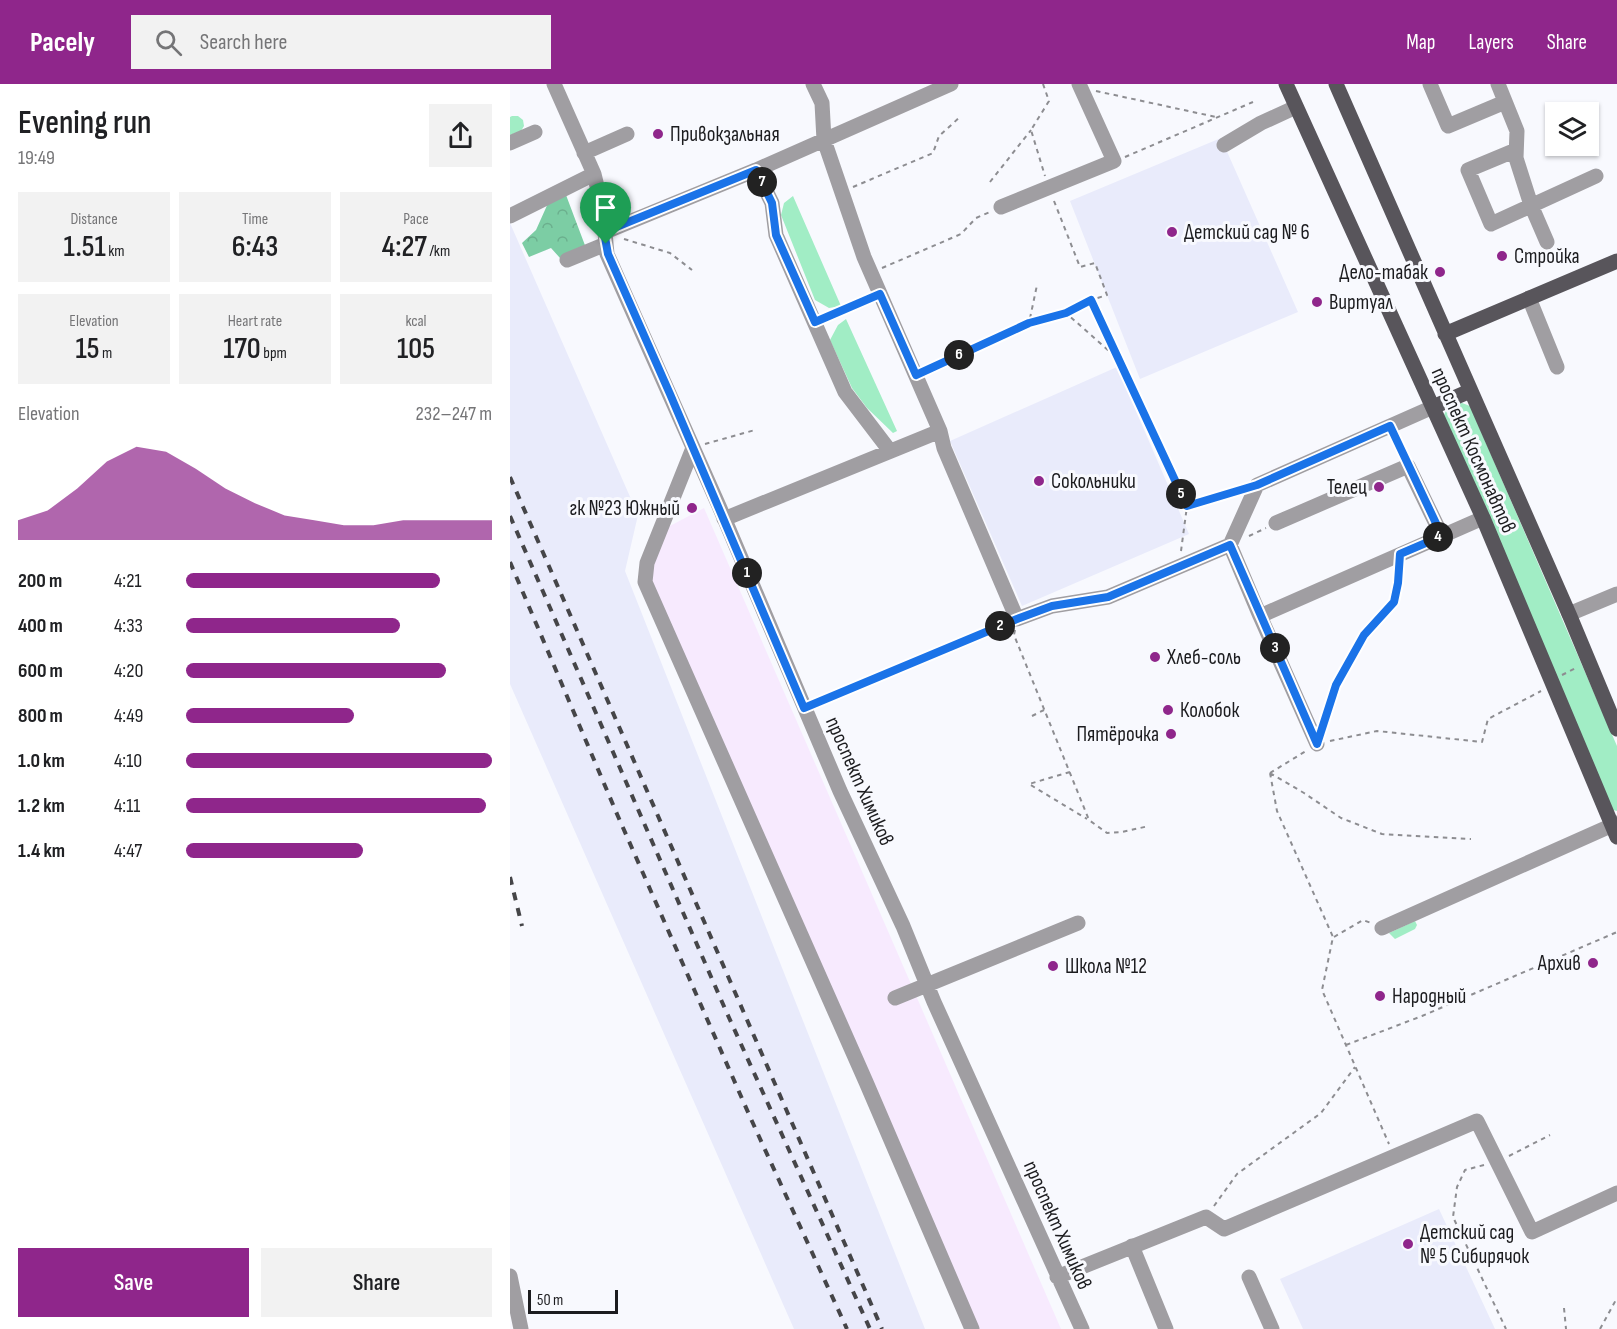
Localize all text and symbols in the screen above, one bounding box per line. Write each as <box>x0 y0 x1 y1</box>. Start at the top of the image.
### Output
search box <box>131 15 551 69</box>
text: Pacely <box>30 26 95 59</box>
icon: search <box>152 26 185 59</box>
text: Search here <box>200 29 287 56</box>
text: Map <box>1406 30 1435 55</box>
text: Layers <box>1468 30 1514 55</box>
text: Share <box>1547 30 1587 55</box>
map controls <box>1545 102 1599 156</box>
button: layers <box>1545 102 1599 156</box>
text: Evening run <box>18 103 152 143</box>
button: share <box>429 104 492 167</box>
place label: Привокзальная <box>670 122 780 147</box>
marker: Привокзальная <box>651 127 665 141</box>
text: 19:49 <box>18 146 55 170</box>
pin: 7 <box>747 167 777 197</box>
text: 7 <box>759 172 765 191</box>
pin <box>580 182 631 244</box>
icon: arrive <box>589 191 622 224</box>
text: Distance <box>70 210 118 229</box>
text: Time <box>242 210 268 229</box>
text: Pace <box>403 210 429 229</box>
place label: Детский сад № 6 <box>1184 220 1310 245</box>
marker: Детский сад № 6 <box>1165 225 1179 239</box>
text: 1.51 <box>63 229 106 265</box>
text: 6:43 <box>232 229 278 265</box>
text: 4:27 <box>382 229 427 265</box>
text: km <box>106 242 125 261</box>
text: /km <box>427 242 450 261</box>
place label: Стройка <box>1514 244 1580 269</box>
marker: Стройка <box>1495 249 1509 263</box>
place label: Дело-табак <box>1339 260 1428 285</box>
marker: Дело-табак <box>1433 265 1447 279</box>
place label: Виртуал <box>1329 290 1393 315</box>
marker: Виртуал <box>1310 295 1324 309</box>
text: Elevation <box>69 312 119 331</box>
text: Heart rate <box>228 312 282 331</box>
text: kcal <box>405 312 427 331</box>
text: 15 <box>76 331 100 367</box>
text: 170 <box>223 331 261 367</box>
text: 105 <box>397 331 435 367</box>
pin: 6 <box>944 340 974 370</box>
text: m <box>100 344 112 363</box>
text: bpm <box>261 344 287 363</box>
text: 6 <box>955 345 963 364</box>
street label: проспект Космонавтов <box>1426 363 1521 537</box>
text: Elevation <box>18 402 80 426</box>
text: 232–247 m <box>416 402 492 426</box>
place label: Сокольники <box>1051 469 1136 494</box>
marker: Сокольники <box>1032 474 1046 488</box>
place label: Телец <box>1327 475 1367 500</box>
pin: 5 <box>1166 479 1196 509</box>
marker: Телец <box>1372 480 1386 494</box>
text: 5 <box>1177 484 1185 503</box>
place label: гк №23 Южный <box>570 496 680 521</box>
marker: гк №23 Южный <box>685 501 699 515</box>
pin: 4 <box>1423 522 1453 552</box>
text: 4 <box>1434 527 1442 546</box>
pin: 1 <box>732 558 762 588</box>
text: 1 <box>744 563 750 582</box>
text: 200 m <box>18 569 62 593</box>
text: 4:21 <box>114 569 141 593</box>
pin: 2 <box>985 611 1015 641</box>
text: 400 m <box>18 614 63 638</box>
text: 4:33 <box>114 614 143 638</box>
text: 2 <box>996 616 1004 635</box>
pin: 3 <box>1260 633 1290 663</box>
text: 3 <box>1271 638 1279 657</box>
place label: Хлеб-соль <box>1166 645 1241 670</box>
marker: Хлеб-соль <box>1148 650 1162 664</box>
text: 600 m <box>18 659 63 683</box>
text: 4:20 <box>114 659 143 683</box>
place label: Колобок <box>1180 698 1240 723</box>
marker: Колобок <box>1161 703 1175 717</box>
text: 800 m <box>18 704 63 728</box>
text: 4:49 <box>114 704 143 728</box>
street label: проспект Химиков <box>820 713 899 850</box>
place label: Пятёрочка <box>1076 722 1159 747</box>
marker: Пятёрочка <box>1164 727 1178 741</box>
text: 1.0 km <box>18 749 65 773</box>
text: 4:10 <box>114 749 142 773</box>
text: 1.2 km <box>18 794 65 818</box>
text: 4:11 <box>114 794 140 818</box>
text: 1.4 km <box>18 839 65 863</box>
text: 4:47 <box>114 839 142 863</box>
place label: Архив <box>1537 951 1581 976</box>
place label: Школа №12 <box>1065 954 1147 979</box>
marker: Архив <box>1586 956 1600 970</box>
marker: Школа №12 <box>1046 959 1060 973</box>
place label: Народный <box>1392 984 1466 1009</box>
marker: Народный <box>1373 989 1387 1003</box>
street label: проспект Химиков <box>1018 1157 1097 1294</box>
place label: Детский сад № 5 Сибирячок <box>1420 1220 1529 1269</box>
marker: Детский сад № 5 Сибирячок <box>1401 1237 1415 1251</box>
button: Save <box>18 1248 249 1317</box>
button: Share <box>261 1248 492 1317</box>
scale bar <box>528 1287 618 1314</box>
text: 50 m <box>537 1291 563 1310</box>

